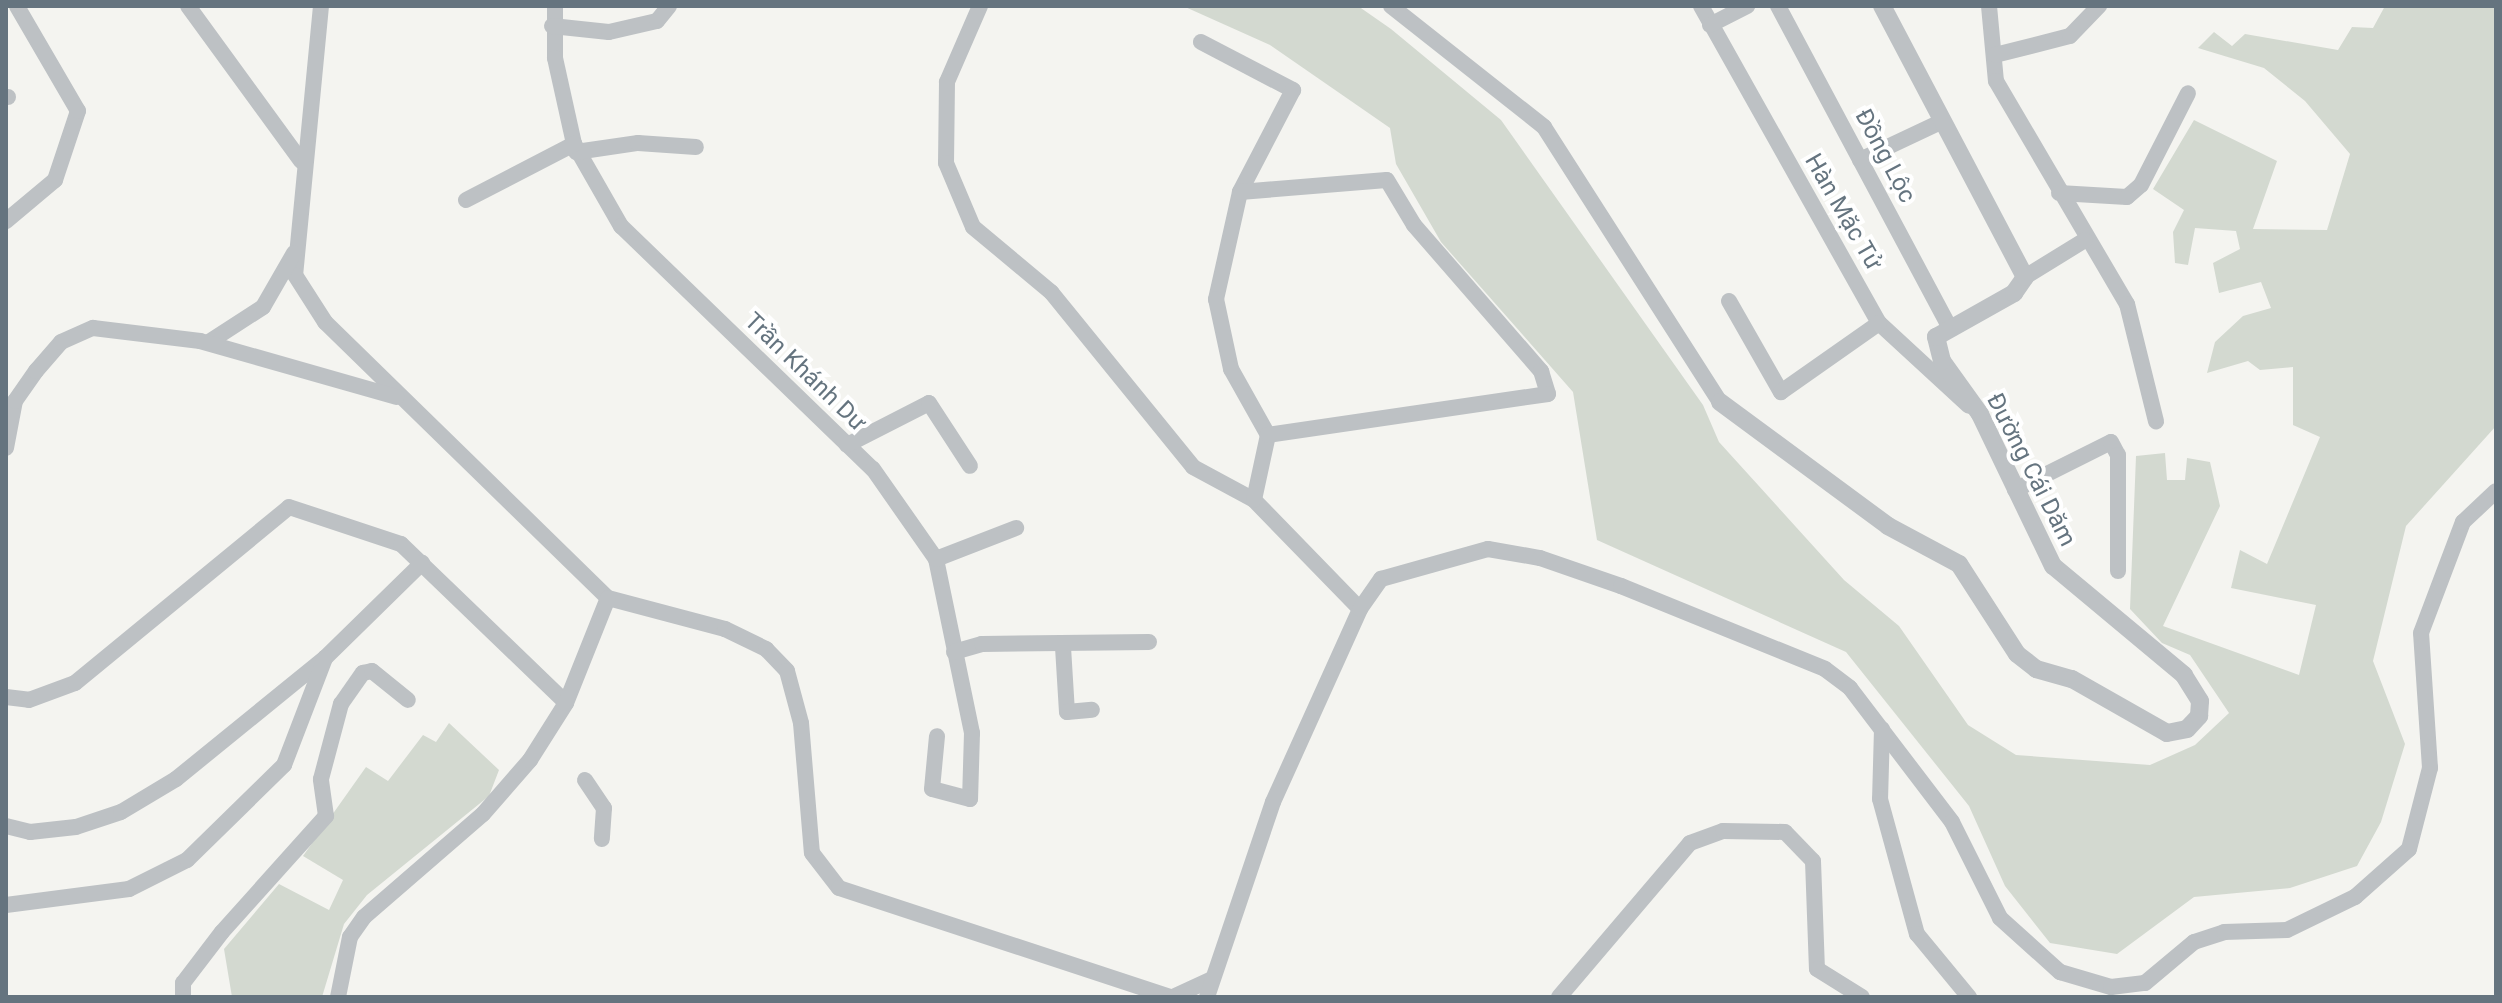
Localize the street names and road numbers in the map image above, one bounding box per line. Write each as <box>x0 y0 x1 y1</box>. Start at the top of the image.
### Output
street label: Đồng Lộc <box>1848 104 1922 208</box>
street label: Hàn Mặc Tử <box>1798 149 1888 275</box>
street label: Trần Khánh Dư <box>738 307 872 437</box>
street label: Đường Cái Dăm <box>1980 389 2082 551</box>

